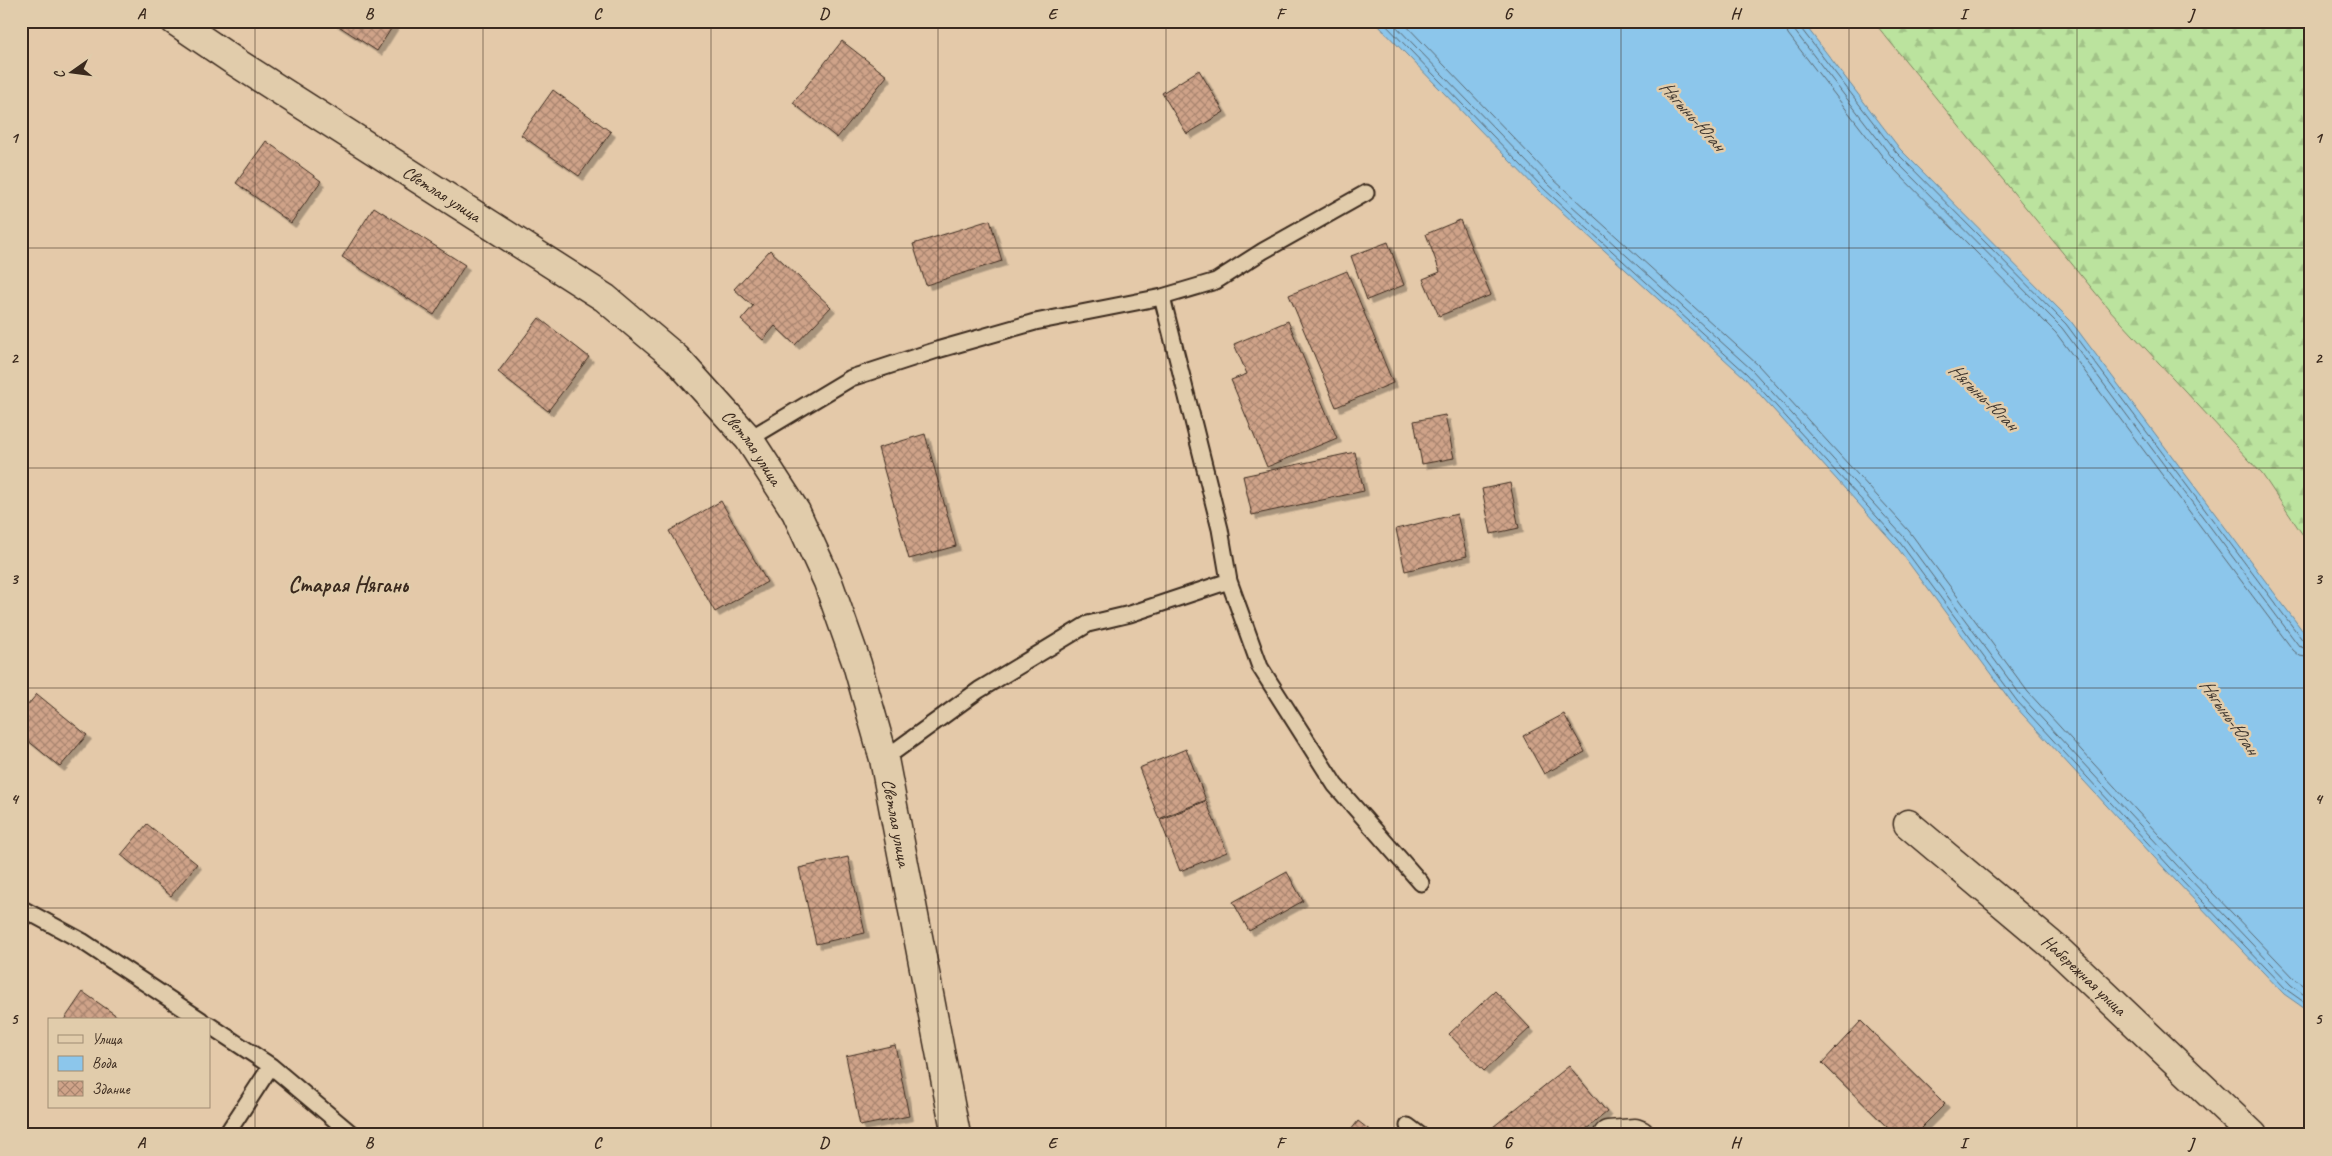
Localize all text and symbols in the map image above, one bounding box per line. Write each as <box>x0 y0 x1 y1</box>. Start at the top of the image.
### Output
text: A <box>137 4 147 24</box>
text: B <box>365 4 375 24</box>
text: C <box>593 4 603 24</box>
text: D <box>819 4 830 24</box>
text: E <box>1048 4 1059 24</box>
text: F <box>1276 4 1287 24</box>
text: G <box>1504 4 1514 24</box>
text: H <box>1730 4 1742 24</box>
text: I <box>1960 4 1970 24</box>
text: J <box>2187 4 2196 24</box>
north arrow <box>48 48 98 98</box>
text: С <box>50 68 69 80</box>
water label: Нягынь-Юган <box>1654 75 1733 159</box>
text: 1 <box>10 128 19 148</box>
text: 1 <box>2314 128 2323 148</box>
street label: Светлая улица <box>399 161 487 228</box>
text: 2 <box>10 348 19 368</box>
text: 2 <box>2314 348 2323 368</box>
water label: Нягынь-Юган <box>1944 358 2025 438</box>
street label: Светлая улица <box>717 405 788 491</box>
text: 3 <box>10 569 19 589</box>
text: 3 <box>2314 569 2323 589</box>
district label: Старая Нягань <box>288 571 410 599</box>
water label: Нягынь-Юган <box>2194 674 2266 762</box>
street label: Светлая улица <box>877 777 916 870</box>
text: 4 <box>10 789 19 809</box>
text: 4 <box>2314 789 2323 809</box>
street label: Набережная улица <box>2037 930 2132 1021</box>
text: 5 <box>11 1009 20 1029</box>
text: 5 <box>2315 1009 2324 1029</box>
legend <box>48 1018 210 1108</box>
text: Улица <box>92 1030 123 1049</box>
text: Вода <box>92 1054 117 1073</box>
text: Здание <box>92 1080 131 1099</box>
text: A <box>137 1133 147 1153</box>
text: B <box>365 1133 375 1153</box>
text: C <box>593 1133 603 1153</box>
text: D <box>819 1133 830 1153</box>
text: E <box>1048 1133 1059 1153</box>
text: F <box>1276 1133 1287 1153</box>
text: G <box>1504 1133 1514 1153</box>
text: H <box>1730 1133 1742 1153</box>
text: I <box>1960 1133 1970 1153</box>
text: J <box>2187 1133 2196 1153</box>

